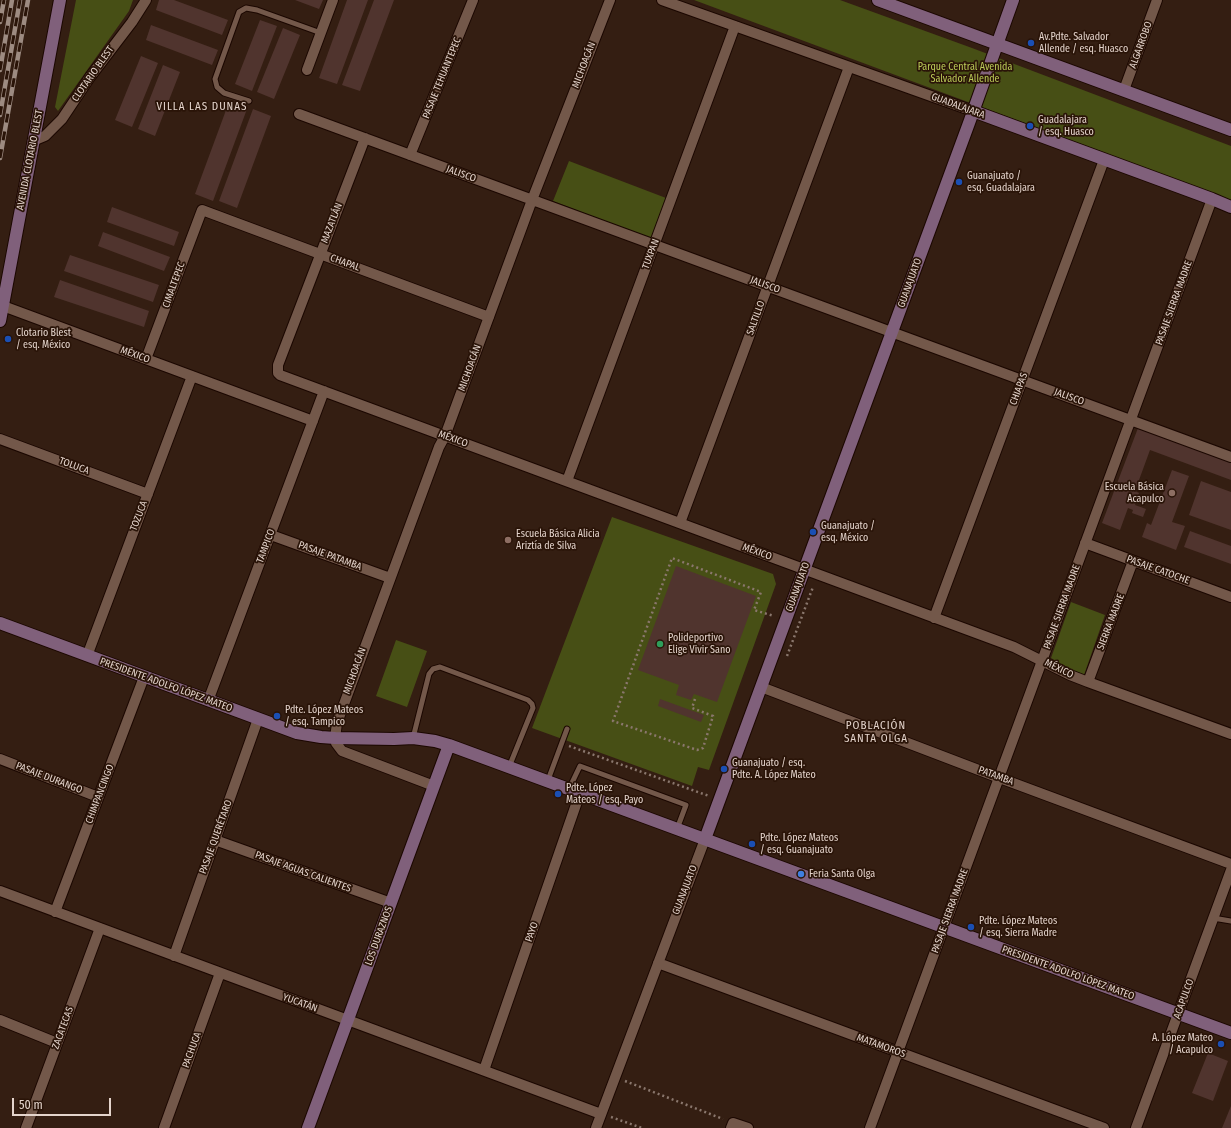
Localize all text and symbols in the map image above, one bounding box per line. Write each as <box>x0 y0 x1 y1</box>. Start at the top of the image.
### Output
street label: ALGARROBO <box>1127 20 1155 70</box>
place label: Av.Pdte. Salvador Allende / esq. Huasco <box>1039 31 1128 54</box>
street label: PASAJE TEHUANTEPEC <box>420 36 464 120</box>
marker: Av.Pdte. Salvador Allende / esq. Huasco <box>1026 38 1036 48</box>
street label: MICHOACÁN <box>570 40 598 90</box>
street label: CLOTARIO BLEST <box>69 44 117 104</box>
park label: Parque Central Avenida Salvador Allende <box>918 61 1012 84</box>
street label: GUADALAJARA <box>930 91 986 121</box>
district label: VILLA LAS DUNAS <box>156 100 248 114</box>
street label: AVENIDA CLOTARIO BLEST <box>14 109 46 211</box>
place label: Guadalajara / esq. Huasco <box>1038 114 1094 138</box>
marker: Guadalajara / esq. Huasco <box>1025 121 1035 131</box>
street label: JALISCO <box>444 163 478 185</box>
place label: Guanajuato / esq. Guadalajara <box>967 170 1035 194</box>
marker: Guanajuato / esq. Guadalajara <box>954 177 964 187</box>
street label: MAZATLÁN <box>319 201 345 245</box>
street label: TUXPAN <box>640 237 662 271</box>
street label: CHAPAL <box>329 252 361 274</box>
street label: GUANAJUATO <box>895 257 925 309</box>
street label: PASAJE SIERRA MADRE <box>1153 259 1195 347</box>
street label: CIMALTEPEC <box>160 260 188 310</box>
street label: JALISCO <box>748 274 782 296</box>
street label: SALTILLO <box>744 299 768 337</box>
place label: Clotario Blest / esq. México <box>16 327 71 350</box>
marker: Clotario Blest / esq. México <box>3 334 13 344</box>
street label: MICHOACÁN <box>456 343 484 393</box>
street label: MÉXICO <box>119 344 151 366</box>
street label: CHIAPAS <box>1008 371 1030 407</box>
street label: JALISCO <box>1052 386 1086 408</box>
street label: MÉXICO <box>437 428 469 450</box>
street label: TOLUCA <box>57 455 91 477</box>
place label: Escuela Básica Acapulco <box>1105 481 1164 504</box>
marker: Escuela Básica Acapulco <box>1167 488 1177 498</box>
street label: TOZUCA <box>128 499 150 533</box>
place label: Guanajuato / esq. México <box>821 520 875 544</box>
street label: TAMPICO <box>254 527 278 565</box>
marker: Guanajuato / esq. México <box>808 527 818 537</box>
place label: Escuela Básica Alicia Ariztía de Silva <box>516 528 600 552</box>
marker: Escuela Básica Alicia Ariztía de Silva <box>503 535 513 545</box>
street label: PASAJE PATAMBA <box>297 539 363 573</box>
street label: MÉXICO <box>741 541 773 563</box>
street label: PASAJE CATOCHE <box>1125 553 1191 587</box>
street label: GUANAJUATO <box>783 561 813 613</box>
street label: PASAJE SIERRA MADRE <box>1041 563 1083 651</box>
street label: SIERRA MADRE <box>1095 592 1127 652</box>
place label: Polideportivo Elige Vivir Sano <box>668 632 730 656</box>
marker: Polideportivo Elige Vivir Sano <box>655 639 665 649</box>
street label: MICHOACÁN <box>341 646 369 696</box>
street label: PRESIDENTE ADOLFO LÓPEZ MATEO <box>98 655 234 715</box>
street label: MÉXICO <box>1043 657 1075 681</box>
place label: Pdte. López Mateos / esq. Tampico <box>285 704 363 728</box>
marker: Pdte. López Mateos / esq. Tampico <box>272 711 282 721</box>
district label: POBLACIÓN SANTA OLGA <box>844 719 908 745</box>
place label: Guanajuato / esq. Pdte. A. López Mateo <box>732 757 816 780</box>
street label: PASAJE DURANGO <box>14 760 84 796</box>
street label: CHIMPANCINGO <box>83 763 117 825</box>
marker: Guanajuato / esq. Pdte. A. López Mateo <box>719 764 729 774</box>
street label: PATAMBA <box>977 764 1015 788</box>
place label: Pdte. López Mateos / esq. Payo <box>566 782 643 806</box>
marker: Pdte. López Mateos / esq. Payo <box>553 789 563 799</box>
street label: PASAJE QUERÉTARO <box>197 798 235 876</box>
place label: Pdte. López Mateos / esq. Guanajuato <box>760 832 838 856</box>
marker: Pdte. López Mateos / esq. Guanajuato <box>747 839 757 849</box>
street label: PASAJE AGUAS CALIENTES <box>253 849 353 895</box>
street label: GUANAJUATO <box>670 864 700 916</box>
street label: PASAJE SIERRA MADRE <box>929 867 971 955</box>
place label: Feria Santa Olga <box>809 868 875 880</box>
marker: Feria Santa Olga <box>796 869 806 879</box>
street label: LOS DURAZNOS <box>363 905 395 967</box>
place label: Pdte. López Mateos / esq. Sierra Madre <box>979 915 1057 938</box>
street label: PAYO <box>523 920 541 944</box>
marker: Pdte. López Mateos / esq. Sierra Madre <box>966 922 976 932</box>
street label: PRESIDENTE ADOLFO LÓPEZ MATEO <box>1000 943 1136 1003</box>
street label: ACAPULCO <box>1171 977 1197 1021</box>
street label: YUCATÁN <box>281 991 319 1015</box>
street label: ZACATECAS <box>50 1005 76 1051</box>
street label: PACHUCA <box>180 1030 204 1070</box>
street label: MATAMOROS <box>855 1032 907 1060</box>
place label: A. López Mateo / Acapulco <box>1152 1032 1213 1056</box>
marker: A. López Mateo / Acapulco <box>1216 1039 1226 1049</box>
scale bar <box>14 1090 113 1116</box>
text: 50 m <box>19 1098 43 1112</box>

